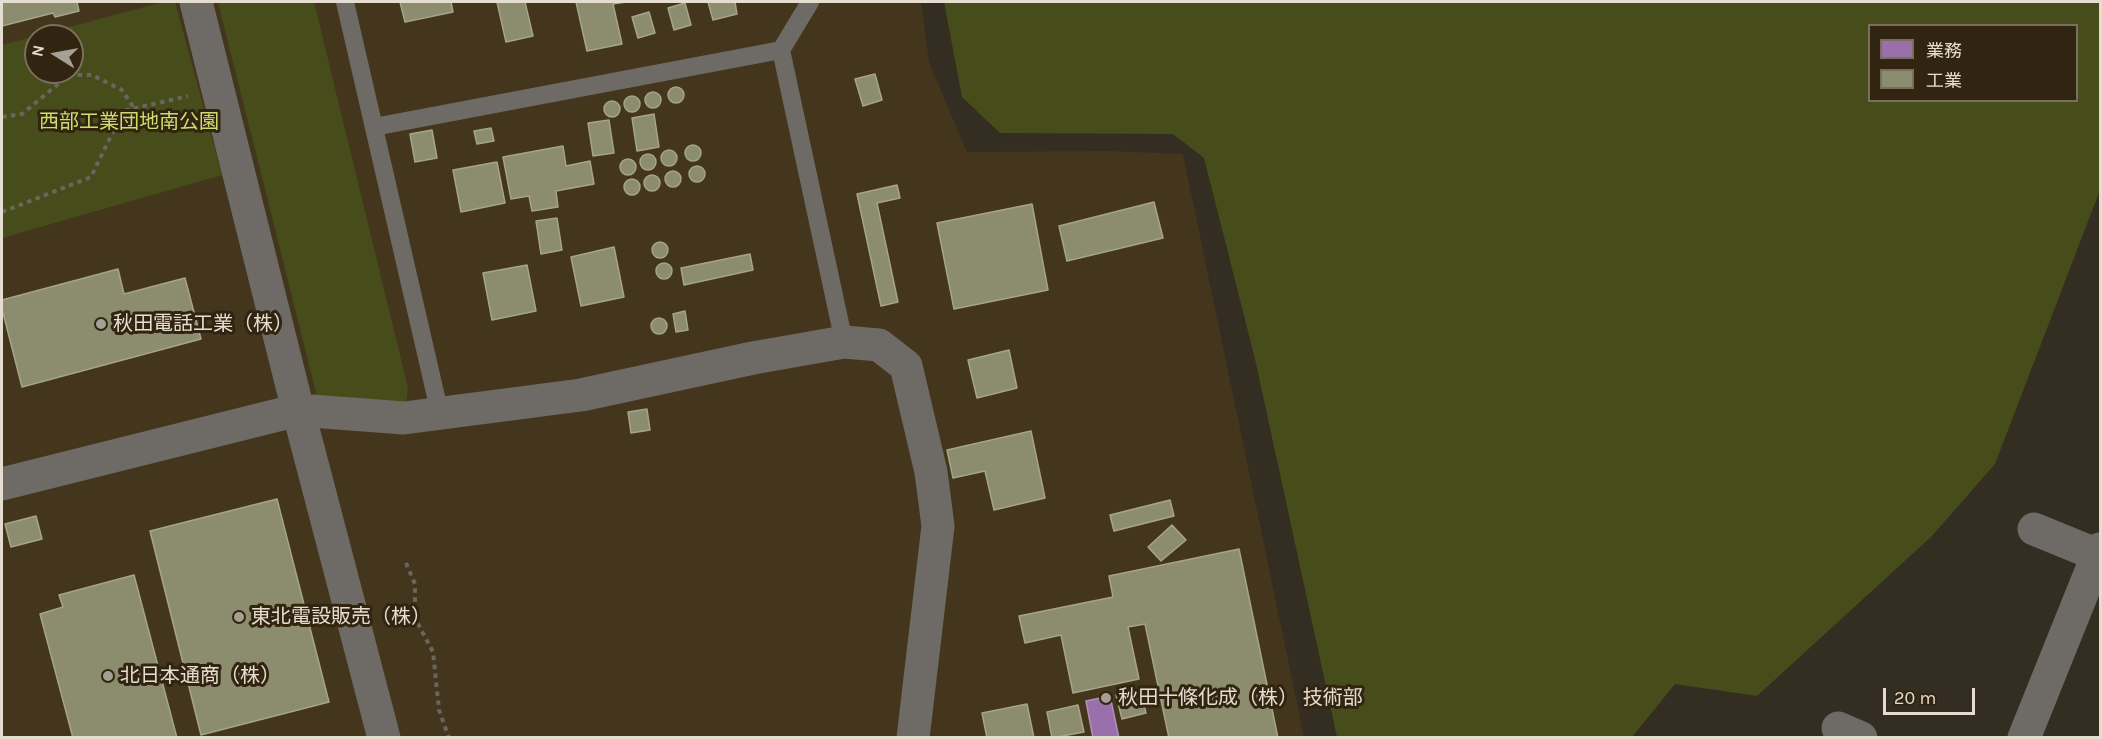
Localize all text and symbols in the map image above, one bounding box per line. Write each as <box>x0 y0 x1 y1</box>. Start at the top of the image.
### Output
north arrow <box>24 24 84 84</box>
legend <box>1868 24 2078 102</box>
text: 業務 <box>1926 40 1962 62</box>
text: N <box>27 43 48 58</box>
text: 工業 <box>1926 70 1962 92</box>
park label: 西部工業団地南公園 <box>39 110 219 134</box>
place label: 秋田電話工業（株） <box>113 312 293 336</box>
marker: 秋田電話工業（株） <box>94 317 108 331</box>
place label: 東北電設販売（株） <box>251 605 431 629</box>
marker: 東北電設販売（株） <box>232 610 246 624</box>
place label: 北日本通商（株） <box>120 664 280 688</box>
marker: 北日本通商（株） <box>101 669 115 683</box>
scale bar <box>1886 676 1978 714</box>
place label: 秋田十條化成（株） 技術部 <box>1118 686 1363 710</box>
text: 20 m <box>1894 687 1936 709</box>
marker: 秋田十條化成（株） 技術部 <box>1099 691 1113 705</box>

